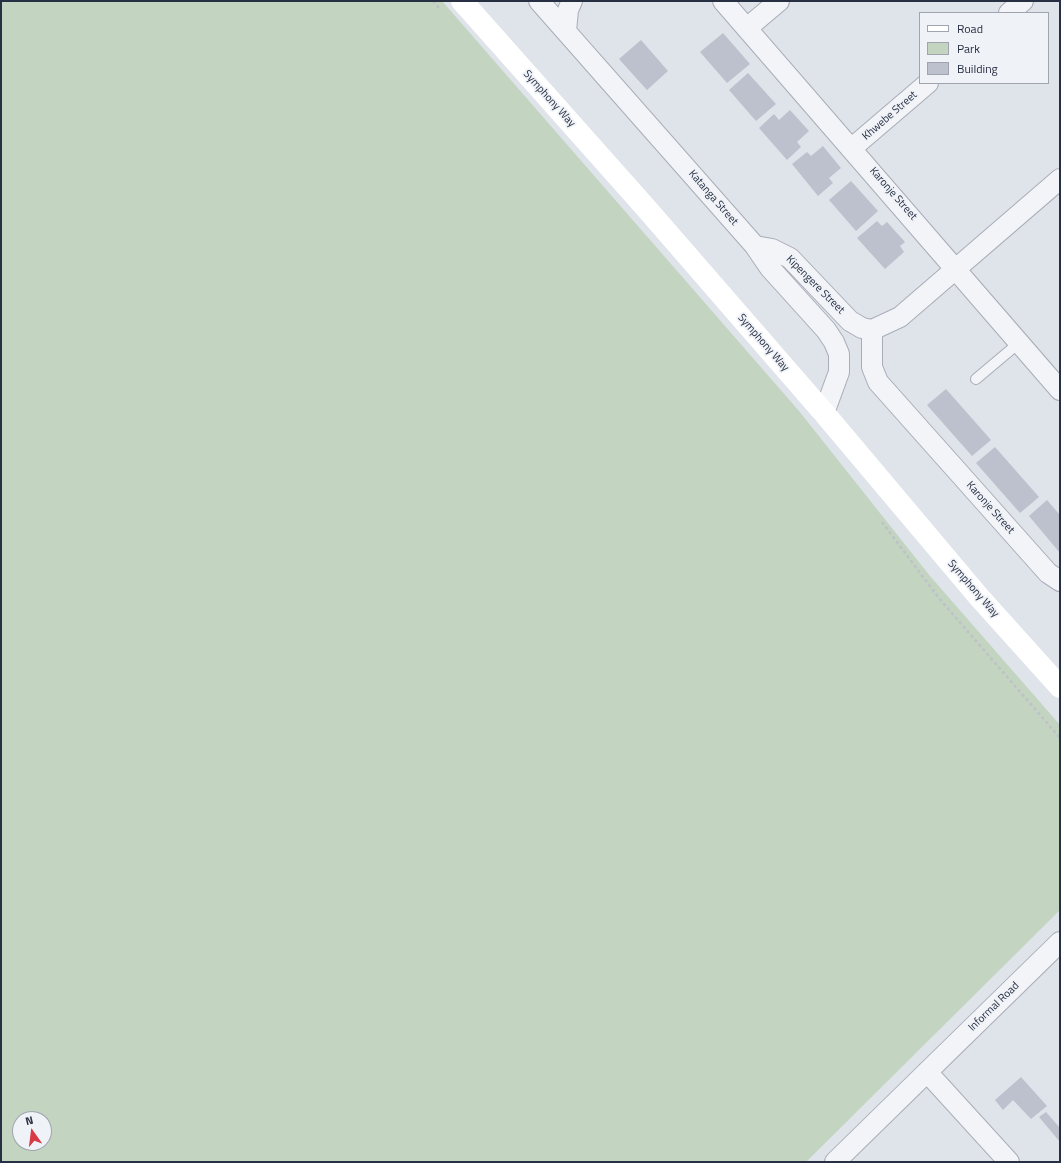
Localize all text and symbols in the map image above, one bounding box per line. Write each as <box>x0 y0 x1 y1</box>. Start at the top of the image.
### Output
legend <box>919 12 1049 84</box>
text: Road <box>957 19 983 38</box>
text: Park <box>957 39 980 58</box>
text: Building <box>957 59 998 78</box>
street label: Symphony Way <box>520 68 578 130</box>
street label: Khwebe Street <box>860 89 920 143</box>
street label: Karonje Street <box>866 165 920 223</box>
street label: Katanga Street <box>685 168 741 228</box>
street label: Kipengere Street <box>783 253 847 317</box>
street label: Symphony Way <box>734 312 792 374</box>
street label: Karonje Street <box>963 479 1017 537</box>
street label: Symphony Way <box>944 558 1002 620</box>
street label: Informal Road <box>966 980 1022 1034</box>
north arrow <box>12 1111 52 1151</box>
text: N <box>24 1112 35 1129</box>

